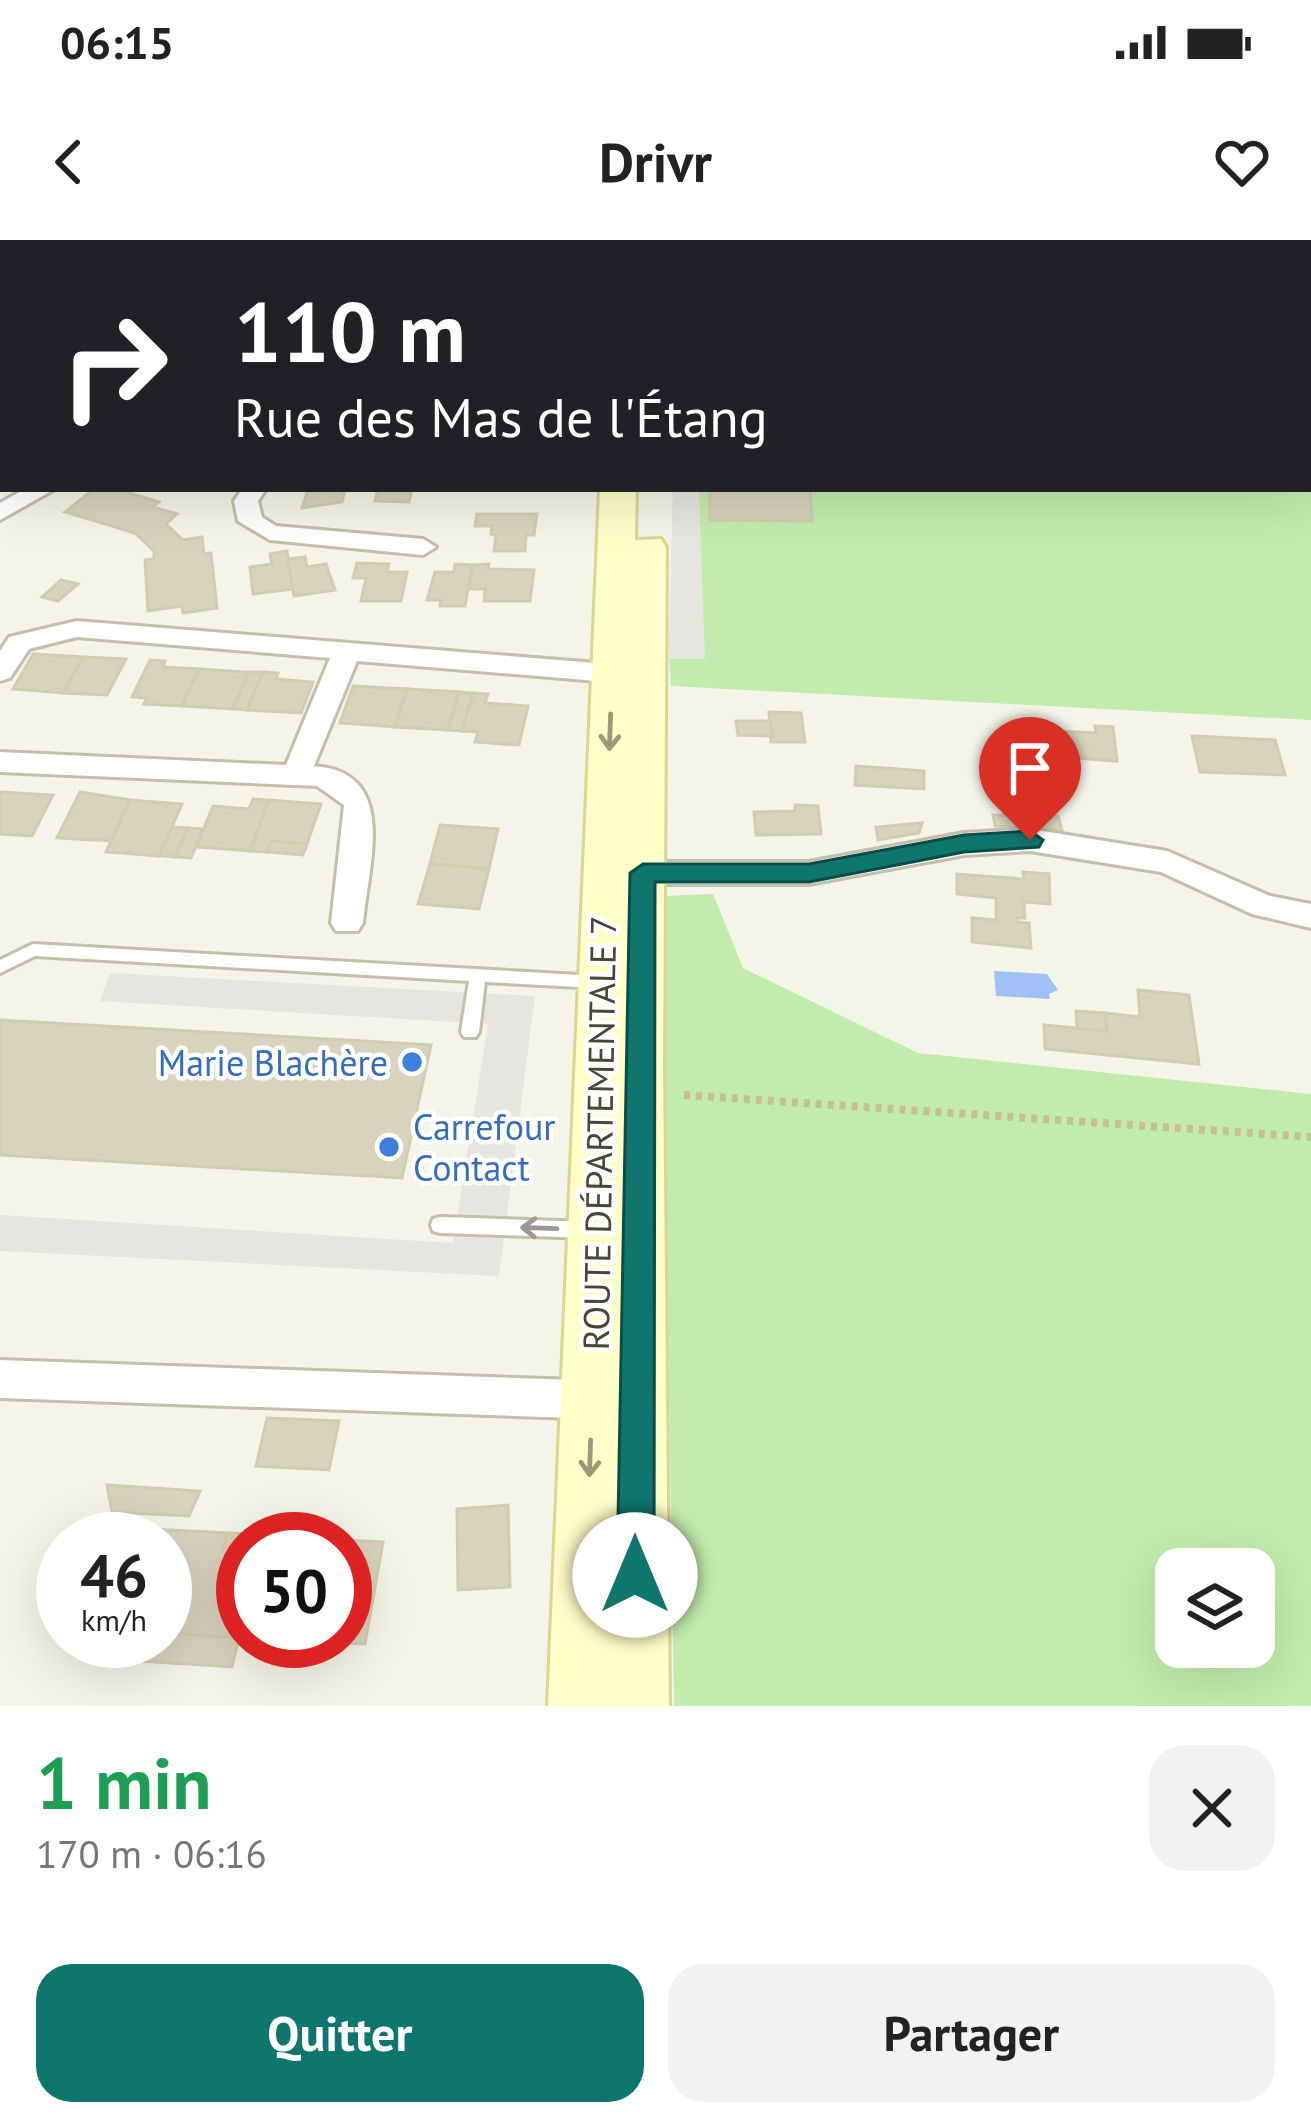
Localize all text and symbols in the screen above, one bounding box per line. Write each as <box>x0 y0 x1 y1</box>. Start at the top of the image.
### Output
text: 06:15 <box>60 13 174 71</box>
text: Drivr <box>599 127 712 197</box>
icon: back <box>36 129 102 195</box>
icon: heart <box>1209 129 1275 195</box>
text: 110 m <box>234 276 466 385</box>
icon: right <box>36 288 192 444</box>
text: Rue des Mas de l'Étang <box>234 382 768 452</box>
one-way arrow <box>598 712 621 751</box>
pin <box>979 717 1081 840</box>
icon: arrive <box>997 735 1063 801</box>
street label: ROUTE DÉPARTEMENTALE 7 <box>572 915 626 1351</box>
place label: Marie Blachère <box>158 1039 388 1086</box>
marker: Marie Blachère <box>399 1049 425 1075</box>
place label: Carrefour Contact <box>413 1103 556 1191</box>
marker: Carrefour Contact <box>376 1134 402 1160</box>
one-way arrow <box>520 1217 559 1240</box>
one-way arrow <box>579 1438 602 1477</box>
speed limit sign: 50 <box>216 1512 372 1668</box>
position arrow <box>572 1512 698 1638</box>
text: 46 <box>80 1536 148 1614</box>
map controls <box>1155 1548 1275 1668</box>
button: layers <box>1155 1548 1275 1668</box>
text: km/h <box>81 1600 147 1639</box>
text: 1 min <box>36 1736 212 1829</box>
button: close <box>1149 1745 1275 1871</box>
text: 170 m · 06:16 <box>36 1828 267 1879</box>
button: Quitter <box>36 1964 644 2102</box>
button: Partager <box>668 1964 1275 2102</box>

